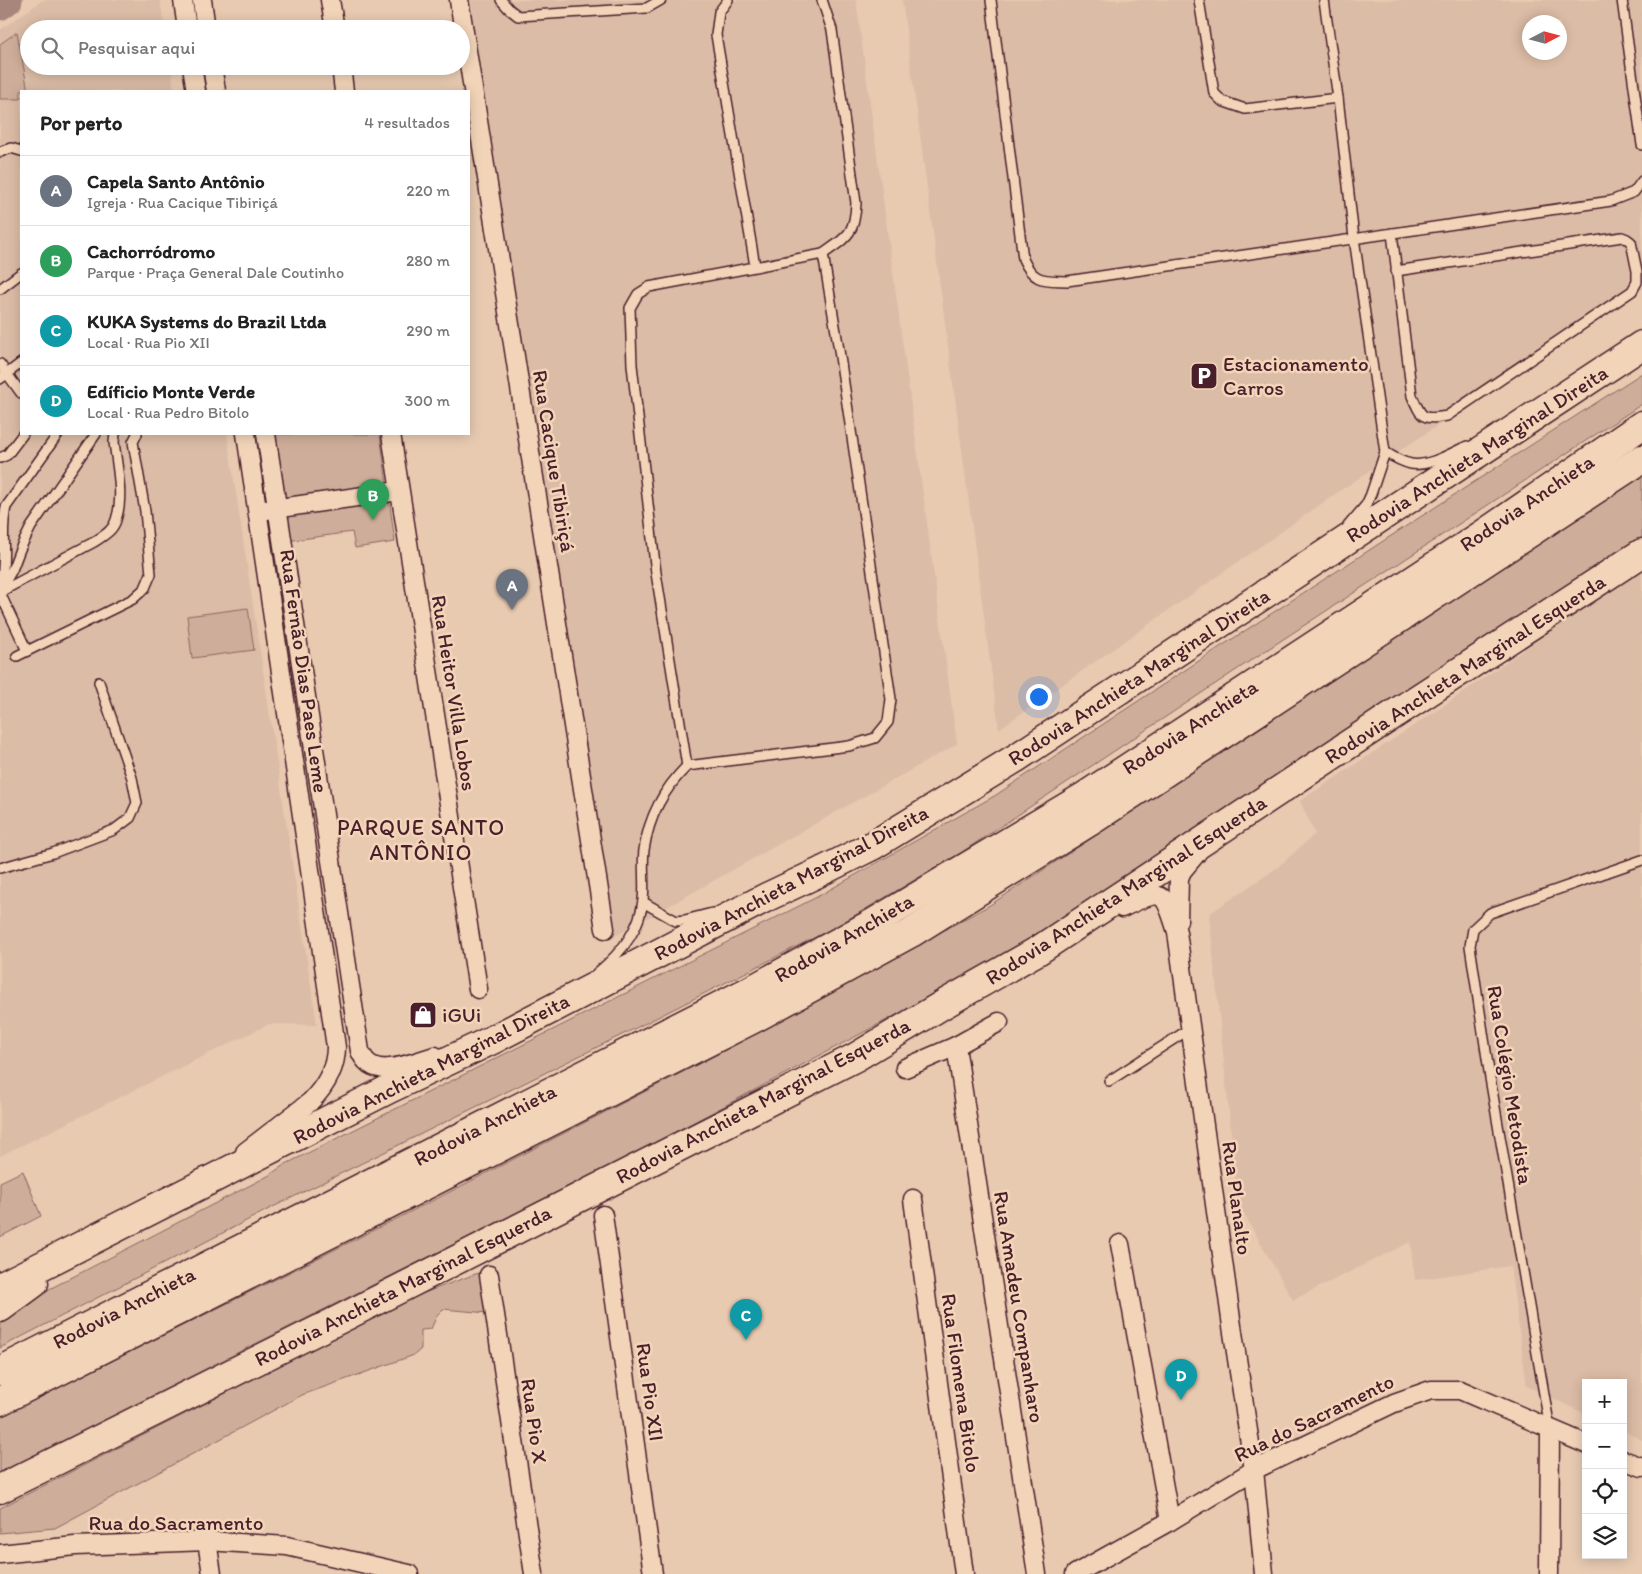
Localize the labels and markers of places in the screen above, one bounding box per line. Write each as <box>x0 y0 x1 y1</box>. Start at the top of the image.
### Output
place label: Estacionamento Carros <box>1223 351 1369 400</box>
parking icon: Estacionamento Carros <box>1189 361 1219 391</box>
pin: B <box>357 479 389 520</box>
pin: A <box>496 569 528 610</box>
shop icon: iGUi <box>408 1000 438 1030</box>
place label: iGUi <box>442 1002 481 1027</box>
pin: C <box>730 1299 762 1340</box>
pin: D <box>1165 1359 1197 1400</box>

